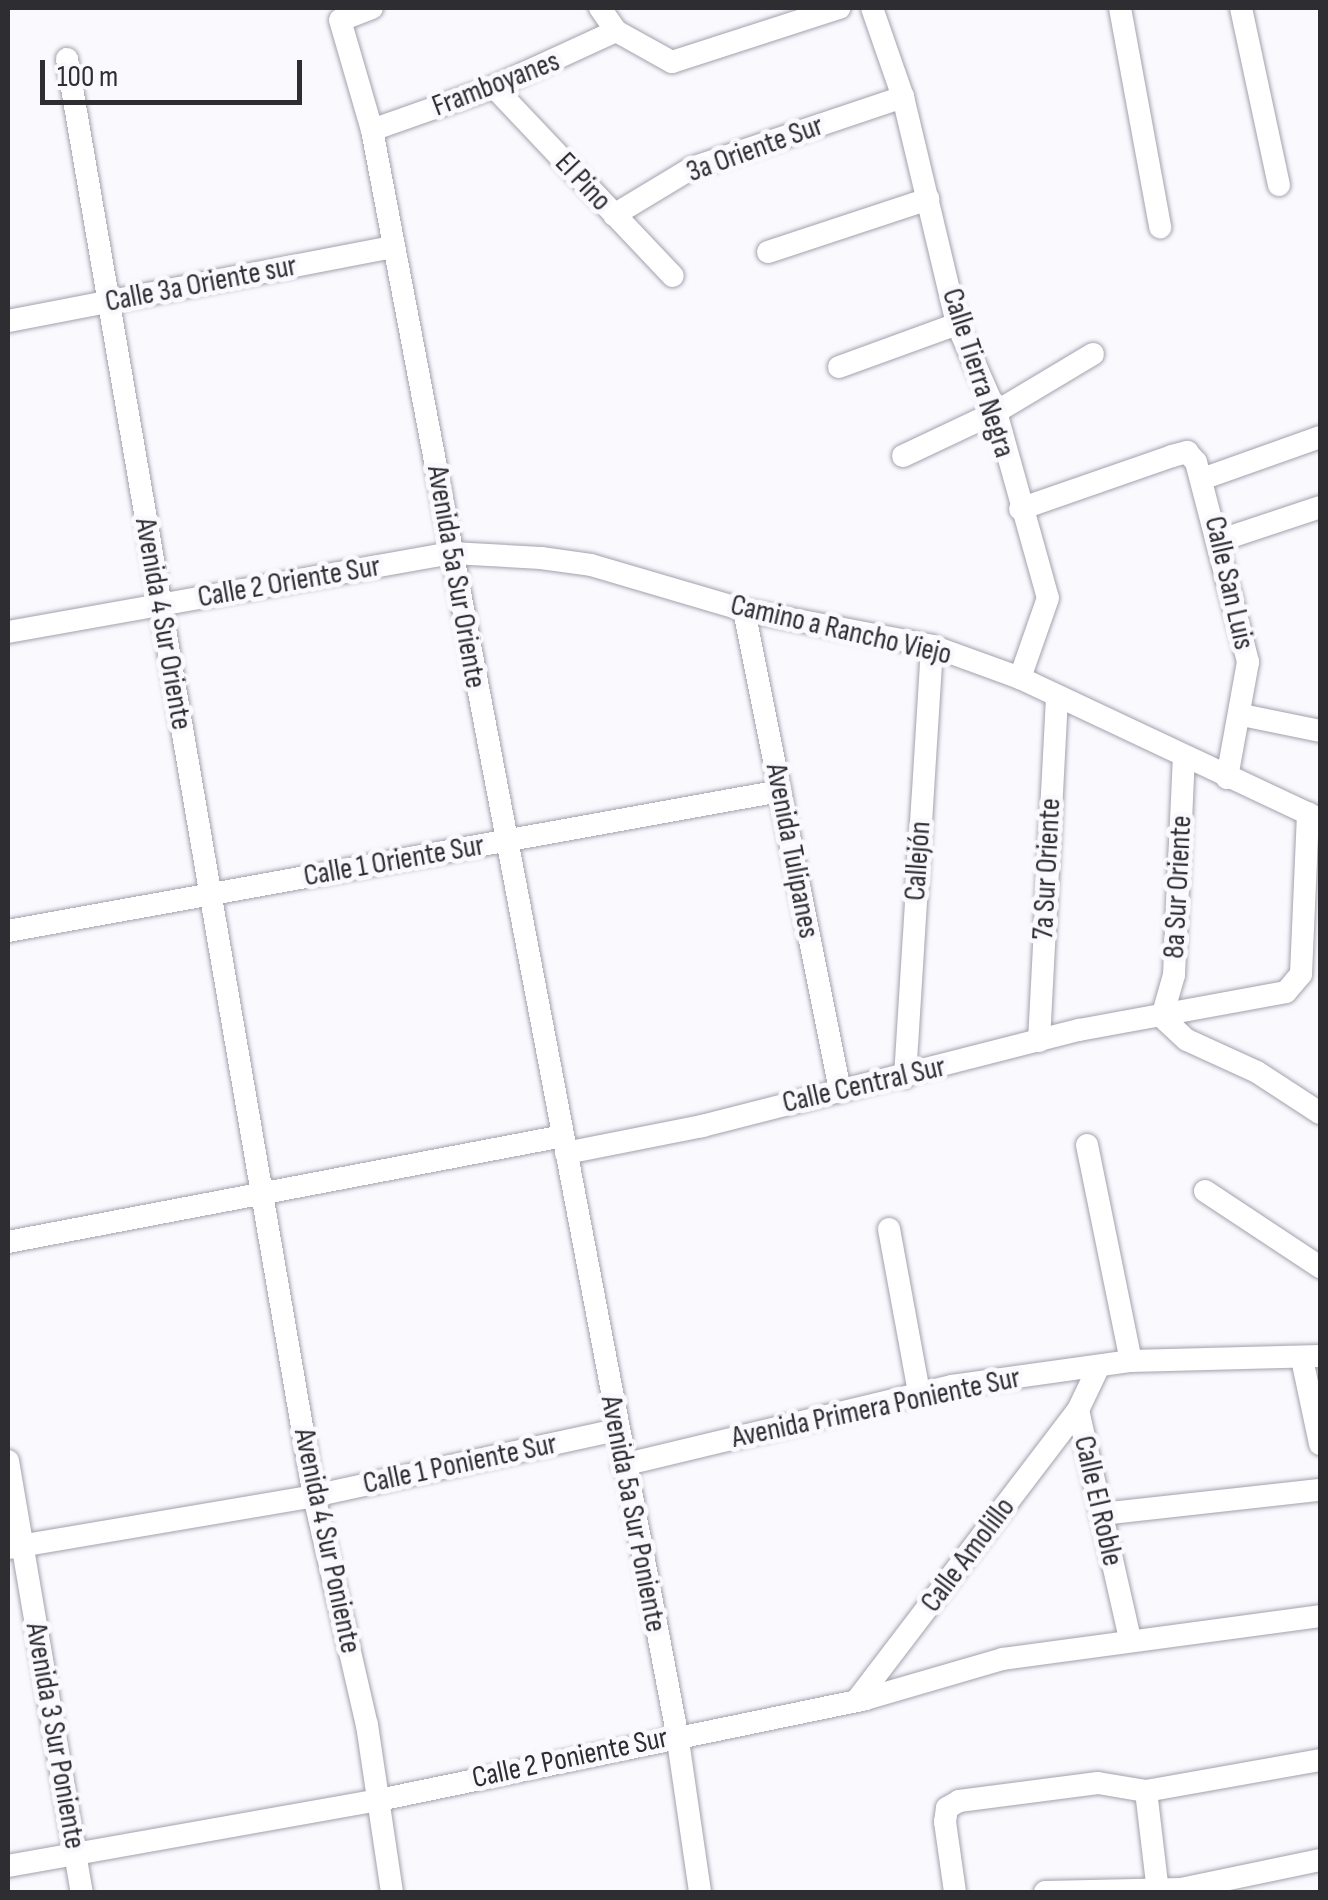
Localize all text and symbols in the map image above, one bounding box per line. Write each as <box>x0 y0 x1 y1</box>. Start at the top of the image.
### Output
scale bar <box>45 40 308 102</box>
street label: Framboyanes <box>427 43 565 125</box>
text: 100 m <box>57 59 118 95</box>
street label: 3a Oriente Sur <box>682 108 828 190</box>
street label: El Pino <box>547 146 619 218</box>
street label: Calle 3a Oriente sur <box>102 248 300 320</box>
street label: Calle Tierra Negra <box>934 284 1022 462</box>
street label: Avenida 5a Sur Oriente <box>419 463 493 691</box>
street label: Calle San Luis <box>1196 513 1262 653</box>
street label: Avenida 4 Sur Oriente <box>127 515 199 733</box>
street label: Calle 2 Oriente Sur <box>195 548 383 616</box>
street label: Camino a Rancho Viejo <box>727 587 955 673</box>
street label: Avenida Tulipanes <box>757 761 827 941</box>
street label: 7a Sur Oriente <box>1025 797 1069 941</box>
street label: 8a Sur Oriente <box>1156 815 1200 959</box>
street label: Callejón <box>897 820 939 902</box>
street label: Calle 1 Oriente Sur <box>301 827 487 895</box>
street label: Calle Central Sur <box>779 1049 949 1121</box>
street label: Avenida Primera Poniente Sur <box>728 1360 1024 1456</box>
street label: Avenida 5a Sur Poniente <box>592 1393 674 1635</box>
street label: Avenida 4 Sur Poniente <box>286 1425 368 1657</box>
street label: Calle 1 Poniente Sur <box>360 1426 560 1502</box>
street label: Calle El Roble <box>1066 1432 1130 1570</box>
street label: Calle Amolillo <box>913 1491 1023 1619</box>
street label: Avenida 3 Sur Poniente <box>17 1620 93 1852</box>
street label: Calle 2 Poniente Sur <box>469 1720 671 1796</box>

